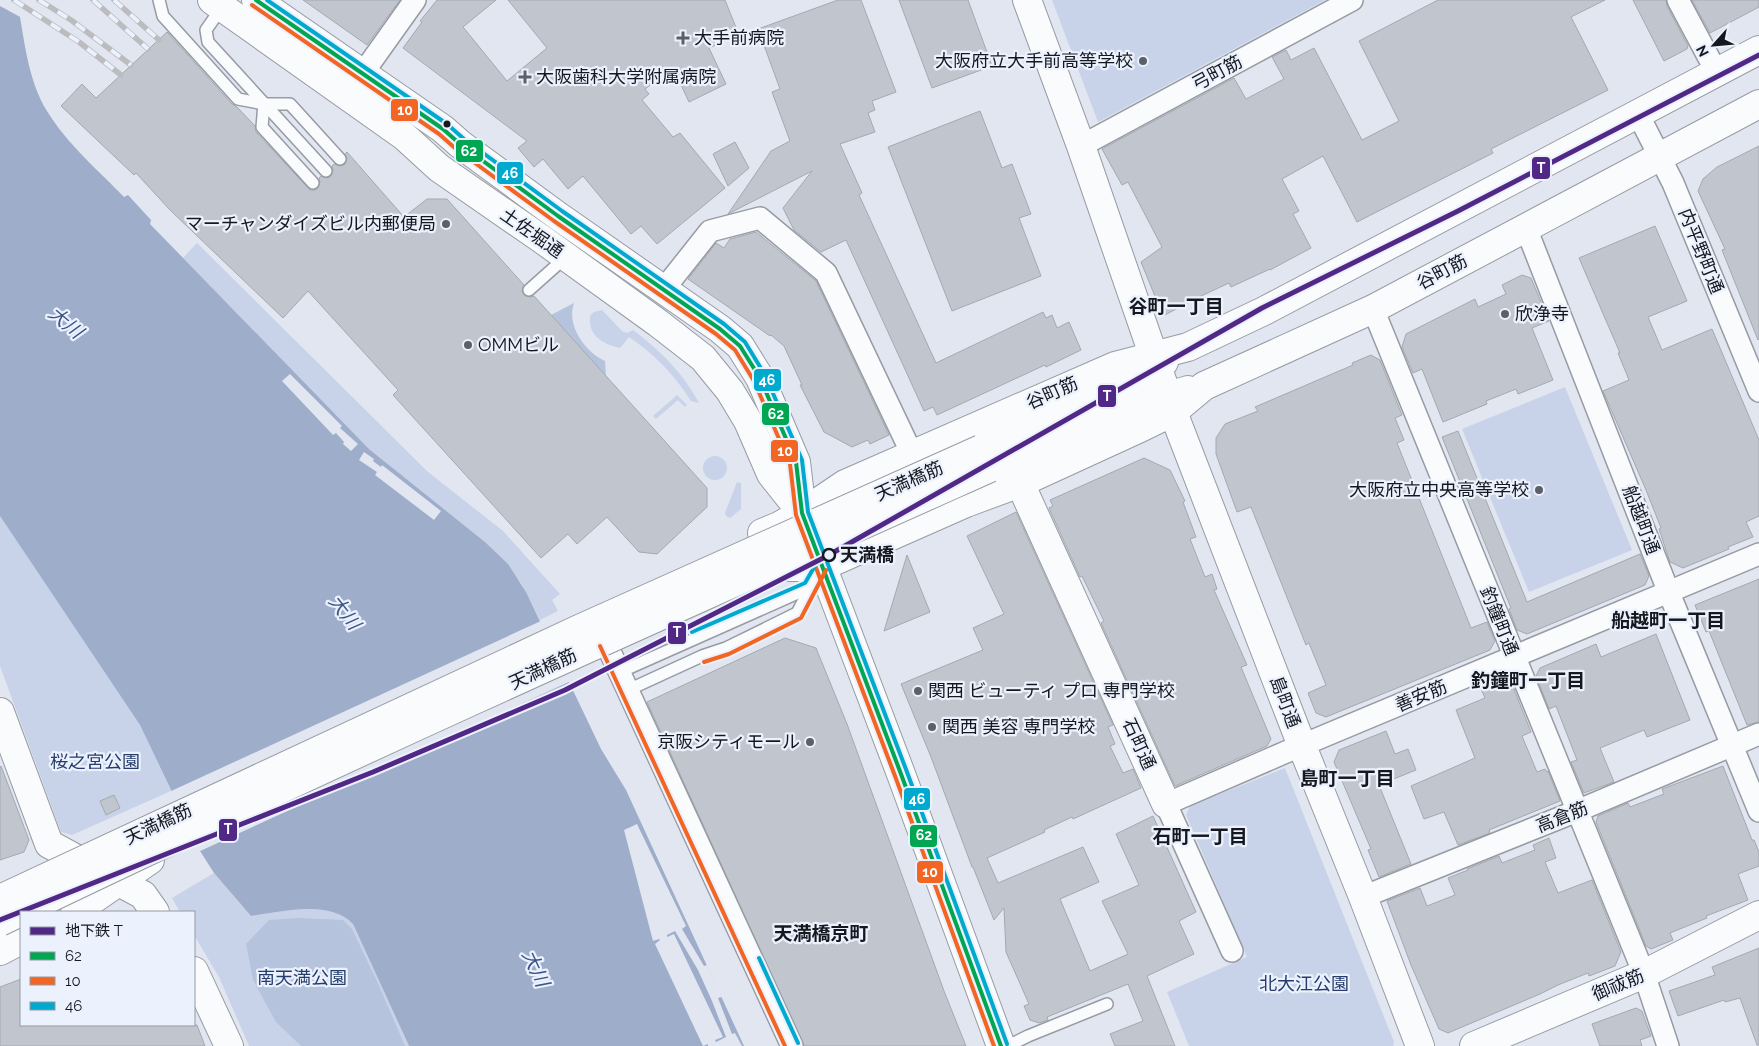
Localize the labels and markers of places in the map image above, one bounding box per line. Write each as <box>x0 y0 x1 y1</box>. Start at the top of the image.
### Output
place label: 大手前病院 <box>694 27 784 48</box>
marker: 大手前病院 <box>676 31 690 45</box>
place label: 大阪府立大手前高等学校 <box>935 50 1133 71</box>
marker: 大阪府立大手前高等学校 <box>1137 55 1149 67</box>
place label: 大阪歯科大学附属病院 <box>536 66 716 87</box>
marker: 大阪歯科大学附属病院 <box>518 70 532 84</box>
unlabelled marker <box>442 119 452 129</box>
place label: マーチャンダイズビル内郵便局 <box>185 213 436 234</box>
marker: マーチャンダイズビル内郵便局 <box>440 218 452 230</box>
place label: 欣浄寺 <box>1515 303 1569 324</box>
marker: 欣浄寺 <box>1499 308 1511 320</box>
place label: OMMビル <box>478 334 559 355</box>
marker: OMMビル <box>462 339 474 351</box>
place label: 大阪府立中央高等学校 <box>1349 479 1529 500</box>
marker: 大阪府立中央高等学校 <box>1533 484 1545 496</box>
place label: 天満橋 <box>840 544 894 565</box>
marker: 天満橋 <box>822 548 836 562</box>
place label: 関西 ビューティ プロ 専門学校 <box>928 680 1175 701</box>
marker: 関西 ビューティ プロ 専門学校 <box>912 685 924 697</box>
place label: 関西 美容 専門学校 <box>942 716 1095 737</box>
marker: 関西 美容 専門学校 <box>926 721 938 733</box>
place label: 京阪シティモール <box>657 731 800 752</box>
marker: 京阪シティモール <box>804 736 816 748</box>

